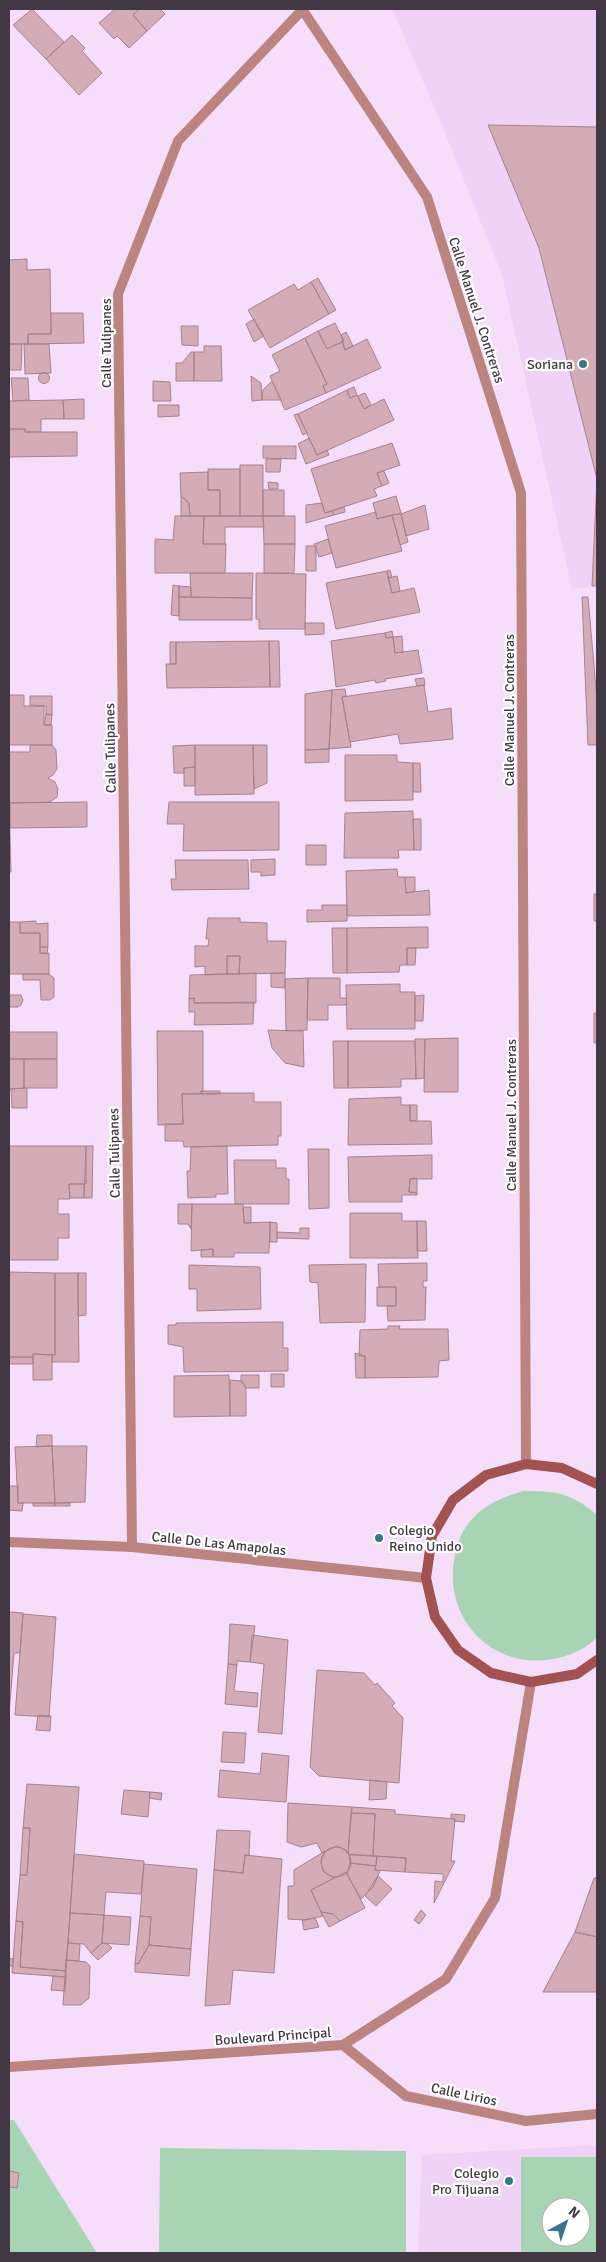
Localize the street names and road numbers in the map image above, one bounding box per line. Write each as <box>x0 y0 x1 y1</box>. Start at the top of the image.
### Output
street label: Calle Manuel J. Contreras <box>445 235 508 385</box>
street label: Calle Tulipanes <box>98 298 115 388</box>
street label: Calle Manuel J. Contreras <box>501 634 518 786</box>
street label: Calle Tulipanes <box>101 703 120 793</box>
street label: Calle Manuel J. Contreras <box>503 1039 520 1191</box>
street label: Calle Tulipanes <box>105 1108 124 1198</box>
street label: Calle De Las Amapolas <box>151 1528 287 1559</box>
street label: Boulevard Principal <box>214 2024 332 2049</box>
street label: Calle Lirios <box>429 2079 498 2110</box>

